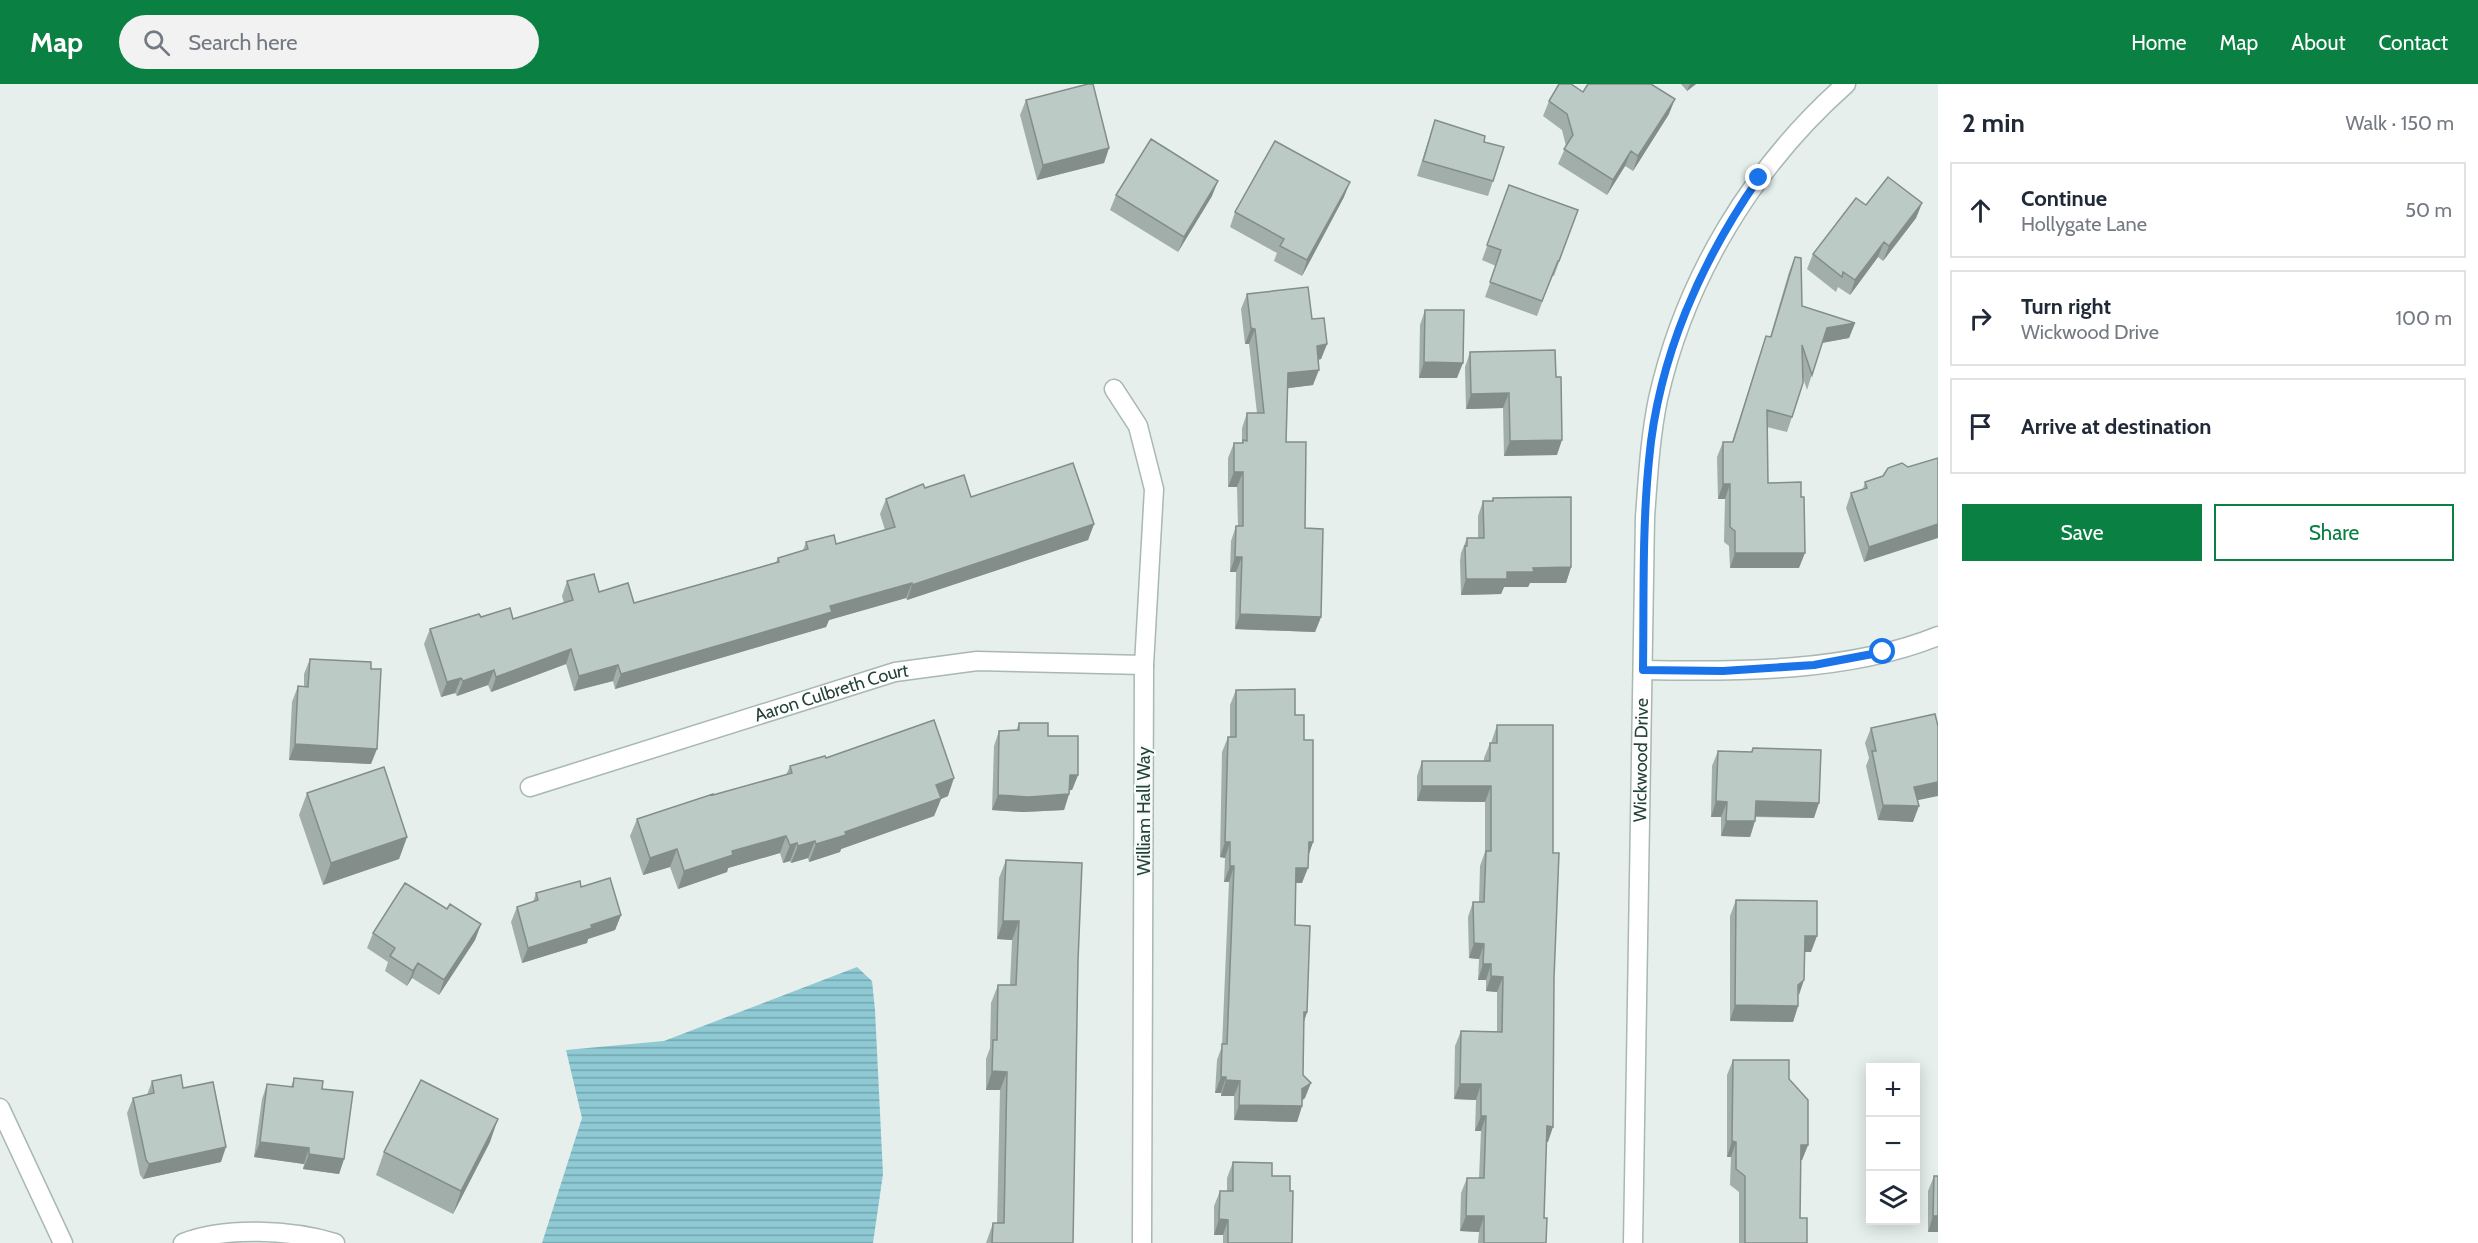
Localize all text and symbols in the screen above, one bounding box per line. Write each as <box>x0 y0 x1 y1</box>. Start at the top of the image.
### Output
search box <box>119 15 539 69</box>
text: Map <box>30 25 83 59</box>
icon: search <box>140 26 173 59</box>
text: Search here <box>188 29 297 56</box>
text: Home <box>2131 30 2187 55</box>
text: Map <box>2220 30 2258 55</box>
text: About <box>2291 30 2345 55</box>
text: Contact <box>2378 30 2448 55</box>
text: 2 min <box>1962 107 2025 139</box>
text: Walk · 150 m <box>2346 111 2454 135</box>
route end <box>1745 164 1771 190</box>
text: Continue <box>2021 185 2107 212</box>
icon: ahead <box>1964 194 1997 227</box>
text: 50 m <box>2405 198 2452 222</box>
text: Hollygate Lane <box>2021 212 2147 236</box>
text: Turn right <box>2021 293 2111 320</box>
icon: right <box>1964 302 1997 335</box>
text: 100 m <box>2396 306 2452 330</box>
text: Wickwood Drive <box>2021 320 2159 344</box>
icon: arrive <box>1964 410 1997 443</box>
text: Arrive at destination <box>2021 413 2211 440</box>
button: Save <box>1962 504 2202 561</box>
button: Share <box>2214 504 2454 561</box>
route start <box>1869 638 1895 664</box>
street label: Aaron Culbreth Court <box>752 659 910 727</box>
street label: Wickwood Drive <box>1629 698 1653 822</box>
street label: William Hall Way <box>1133 747 1155 875</box>
map controls <box>1866 1063 1920 1225</box>
button: + <box>1866 1063 1920 1117</box>
button: − <box>1866 1117 1920 1171</box>
button: layers <box>1866 1171 1920 1225</box>

